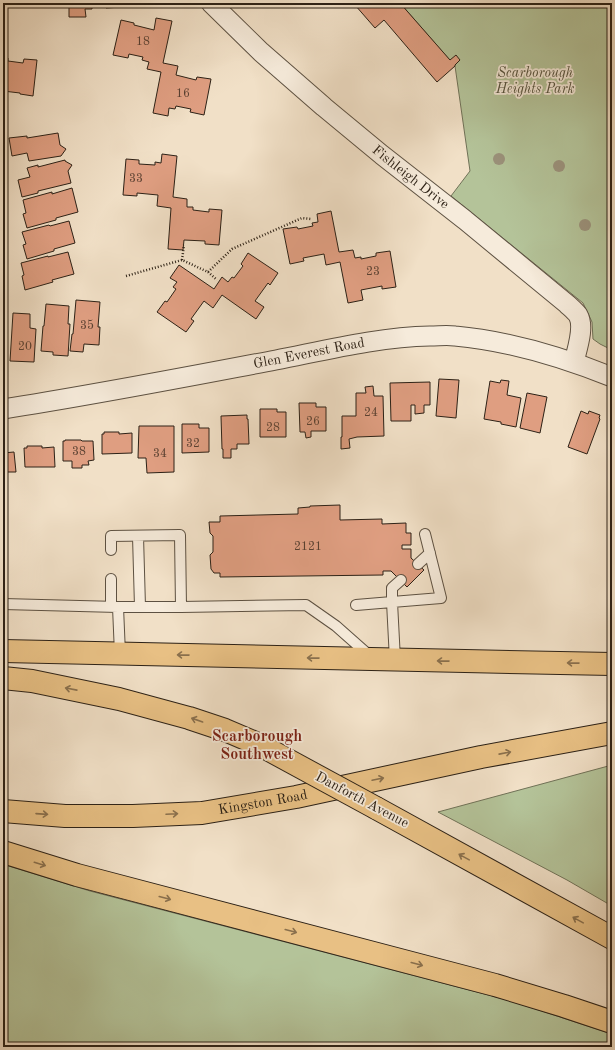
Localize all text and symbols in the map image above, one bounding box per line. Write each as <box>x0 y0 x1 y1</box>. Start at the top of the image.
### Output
house number: 18 <box>136 36 150 48</box>
park label: Scarborough Heights Park <box>495 66 574 97</box>
house number: 16 <box>176 88 190 100</box>
street label: Fishleigh Drive <box>369 143 452 212</box>
house number: 33 <box>129 173 143 185</box>
house number: 23 <box>366 266 380 278</box>
house number: 35 <box>80 319 94 332</box>
street label: Glen Everest Road <box>252 336 366 371</box>
house number: 20 <box>18 341 32 353</box>
house number: 24 <box>364 407 378 419</box>
house number: 26 <box>306 416 320 428</box>
house number: 28 <box>266 422 280 434</box>
house number: 32 <box>186 438 200 450</box>
house number: 38 <box>72 446 86 458</box>
house number: 34 <box>153 448 167 460</box>
house number: 2121 <box>294 541 322 553</box>
one-way arrow <box>177 651 190 659</box>
one-way arrow <box>307 654 320 662</box>
one-way arrow <box>437 657 450 665</box>
one-way arrow <box>567 659 580 667</box>
one-way arrow <box>65 685 78 693</box>
one-way arrow <box>192 716 204 724</box>
district label: Scarborough Southwest <box>212 729 302 763</box>
one-way arrow <box>498 748 511 756</box>
street label: Danforth Avenue <box>313 769 411 831</box>
one-way arrow <box>371 775 384 783</box>
street label: Kingston Road <box>217 788 309 817</box>
one-way arrow <box>35 811 48 818</box>
one-way arrow <box>165 811 178 818</box>
one-way arrow <box>458 852 470 860</box>
one-way arrow <box>34 861 47 868</box>
one-way arrow <box>159 895 172 903</box>
one-way arrow <box>572 915 584 923</box>
one-way arrow <box>284 928 297 936</box>
one-way arrow <box>410 961 423 969</box>

